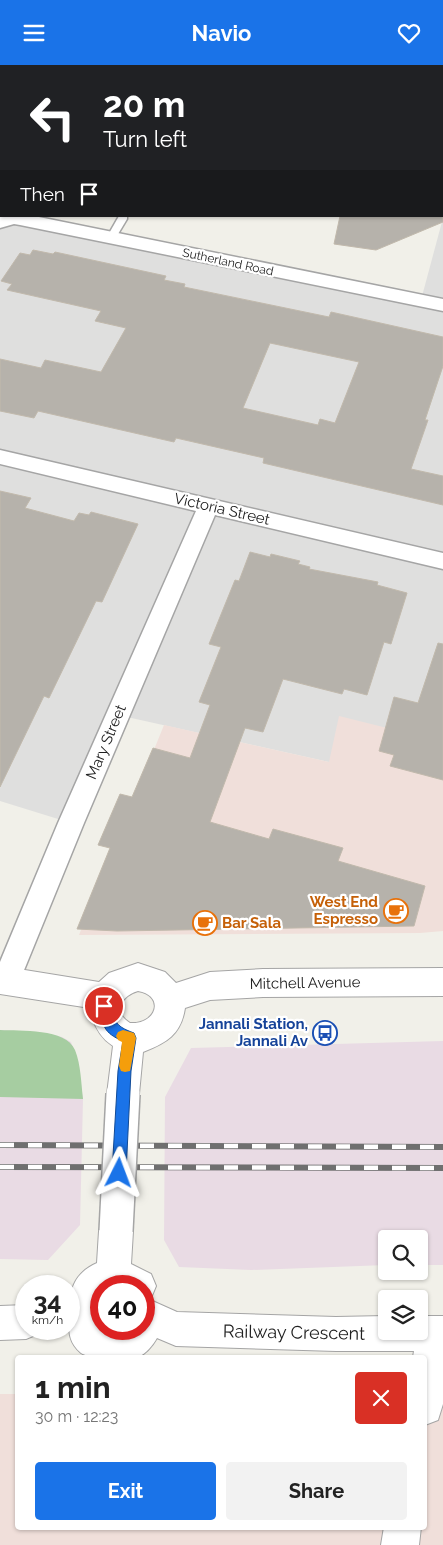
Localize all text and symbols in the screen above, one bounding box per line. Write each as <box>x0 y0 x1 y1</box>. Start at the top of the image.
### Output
icon: menu <box>20 19 48 47</box>
icon: heart <box>395 19 423 47</box>
text: Navio <box>192 20 251 46</box>
text: 20 m <box>103 84 185 125</box>
icon: left <box>20 85 85 150</box>
text: Turn left <box>103 126 187 152</box>
icon: arrive <box>75 180 103 208</box>
text: Then <box>20 183 65 205</box>
street label: Sutherland Road <box>181 246 275 278</box>
street label: Victoria Street <box>172 489 272 529</box>
street label: Mary Street <box>82 702 130 782</box>
place label: West End Espresso <box>310 893 378 928</box>
cafe icon: West End Espresso <box>383 898 409 924</box>
cafe icon: Bar Sala <box>192 910 218 936</box>
place label: Bar Sala <box>222 914 281 932</box>
street label: Mitchell Avenue <box>249 973 361 993</box>
pin <box>83 985 125 1027</box>
icon: arrive <box>90 992 118 1020</box>
place label: Jannali Station, Jannali Av <box>199 1015 309 1050</box>
bus stop icon: Jannali Station, Jannali Av <box>312 1020 338 1046</box>
position arrow <box>92 1146 144 1198</box>
map controls <box>378 1230 428 1340</box>
button: search <box>378 1230 428 1280</box>
speed limit sign: 40 <box>90 1275 155 1340</box>
text: 34 <box>33 1286 62 1316</box>
button: layers <box>378 1290 428 1340</box>
text: km/h <box>32 1313 63 1327</box>
street label: Railway Crescent <box>223 1320 365 1344</box>
text: 1 min <box>35 1370 111 1405</box>
button: close <box>355 1372 407 1424</box>
text: 30 m · 12:23 <box>35 1407 118 1426</box>
button: Exit <box>35 1462 216 1520</box>
button: Share <box>226 1462 407 1520</box>

